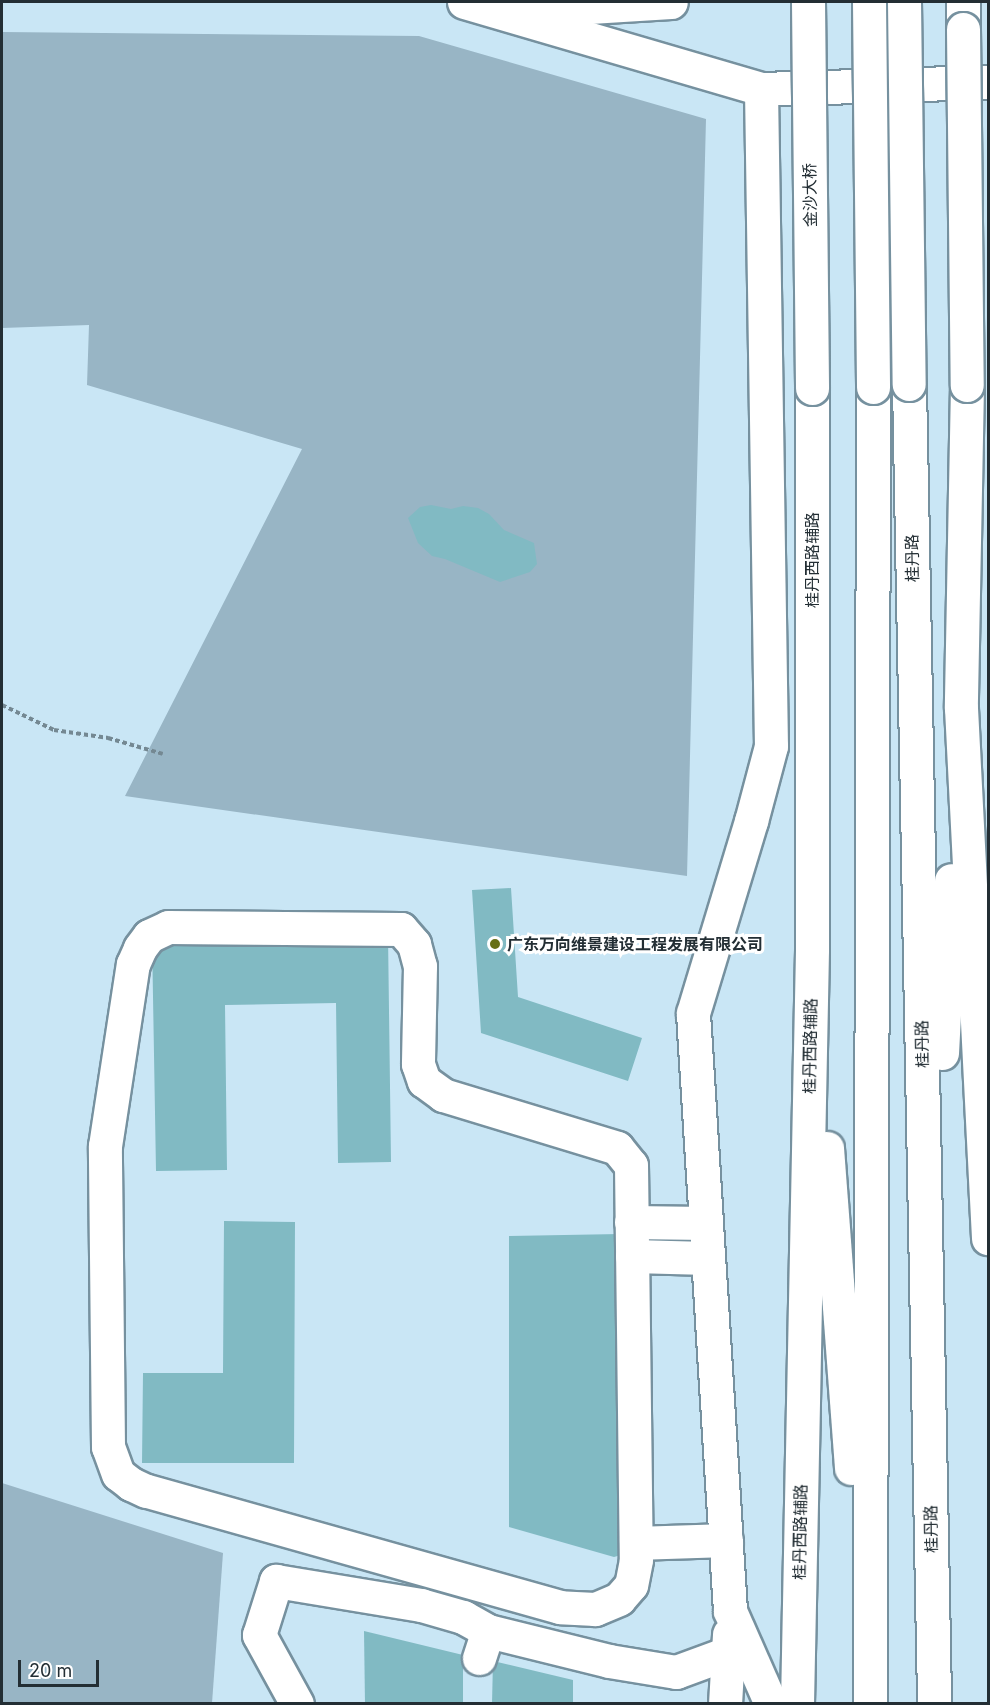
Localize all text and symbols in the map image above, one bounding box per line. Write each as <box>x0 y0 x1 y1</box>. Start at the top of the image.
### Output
street label: 金沙大桥 <box>800 163 820 227</box>
street label: 桂丹西路辅路 <box>802 512 822 608</box>
street label: 桂丹路 <box>902 534 922 582</box>
place label: 广东万向维景建设工程发展有限公司 <box>507 934 763 954</box>
marker: 广东万向维景建设工程发展有限公司 <box>488 937 502 951</box>
street label: 桂丹西路辅路 <box>800 998 820 1094</box>
street label: 桂丹路 <box>912 1020 932 1068</box>
street label: 桂丹西路辅路 <box>790 1484 810 1580</box>
street label: 桂丹路 <box>921 1505 941 1553</box>
scale bar <box>21 1648 102 1686</box>
text: 20 m <box>29 1660 72 1681</box>

